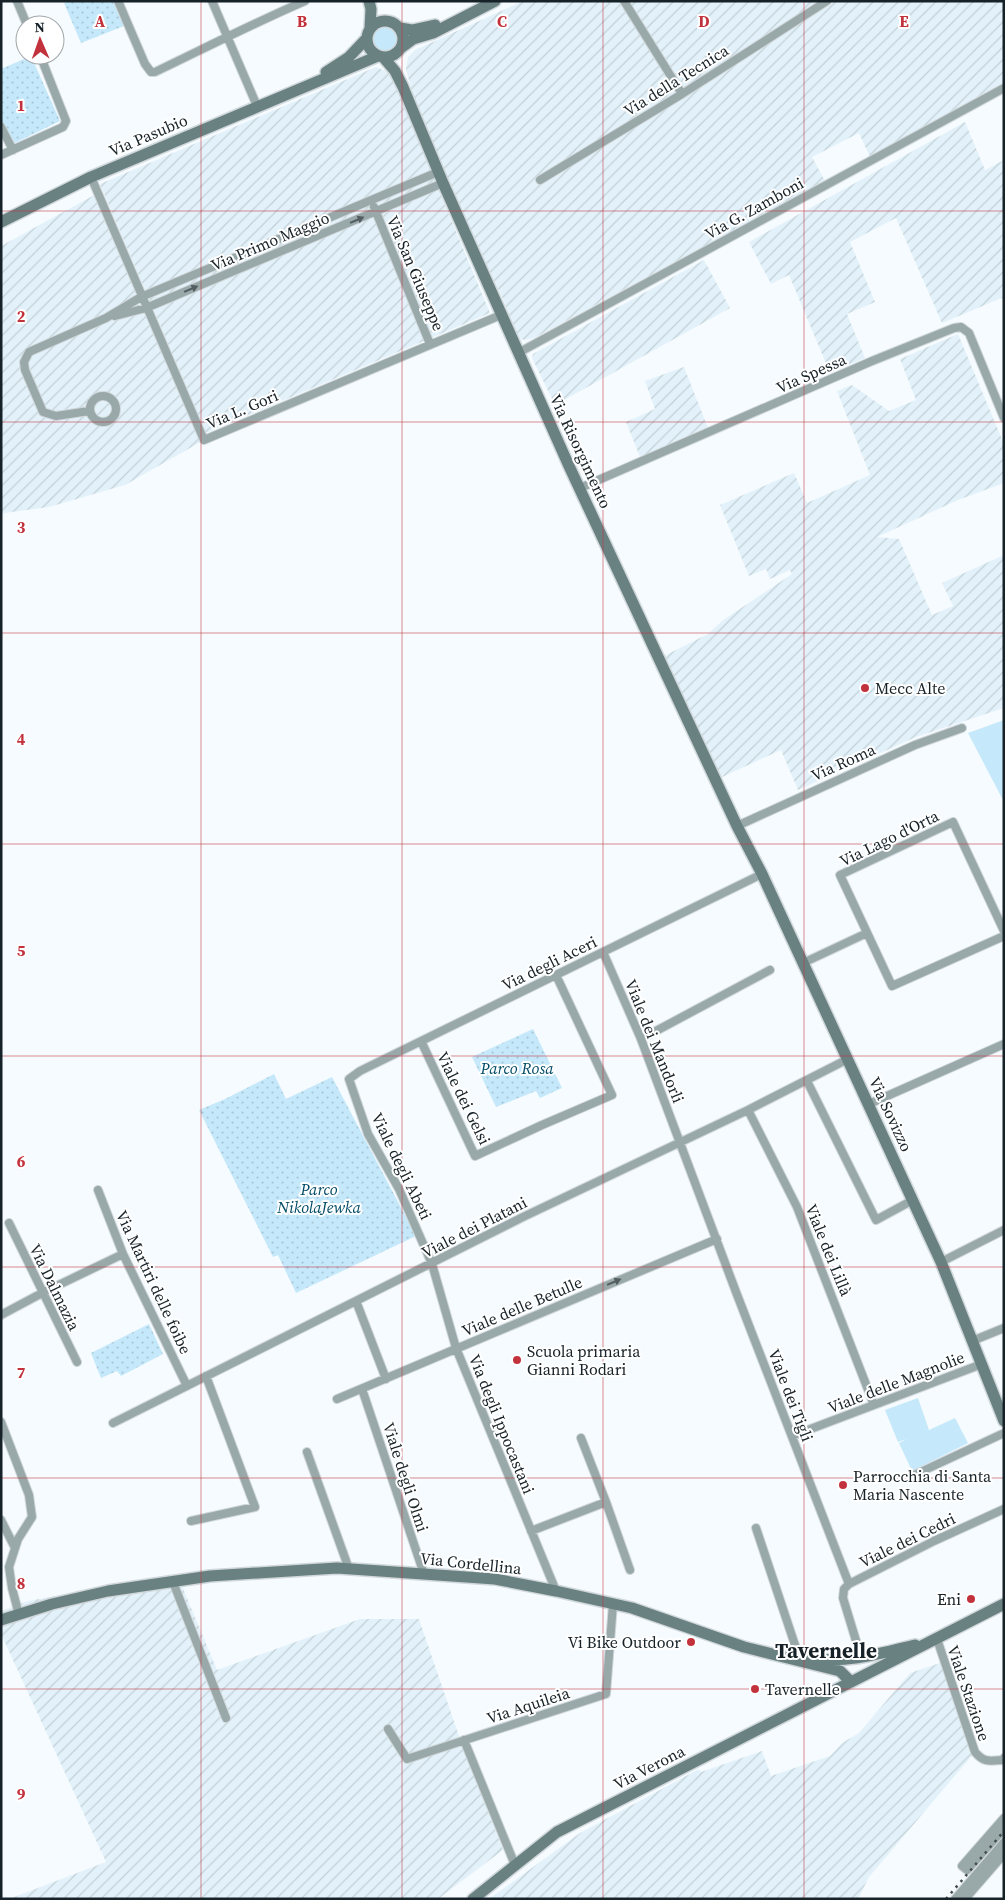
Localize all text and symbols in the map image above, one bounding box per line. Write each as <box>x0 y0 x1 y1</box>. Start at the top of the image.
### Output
text: A <box>95 10 106 32</box>
text: B <box>297 10 308 32</box>
text: C <box>497 10 507 32</box>
text: D <box>698 10 710 32</box>
text: E <box>899 10 909 32</box>
north arrow <box>15 15 65 65</box>
text: N <box>34 17 45 37</box>
street label: Via della Tecnica <box>619 38 733 121</box>
text: 1 <box>17 94 25 116</box>
street label: Via Pasubio <box>105 108 191 161</box>
street label: Via G. Zamboni <box>701 172 808 244</box>
street label: Via Primo Maggio <box>207 206 333 276</box>
street label: Via San Giuseppe <box>382 212 450 334</box>
one-way arrow <box>350 215 364 223</box>
one-way arrow <box>184 284 198 292</box>
text: 2 <box>17 305 26 327</box>
street label: Via Spessa <box>772 347 850 398</box>
street label: Via L. Gori <box>203 384 282 434</box>
street label: Via Risorgimento <box>545 390 617 512</box>
text: 3 <box>17 516 26 538</box>
place label: Mecc Alte <box>875 677 945 699</box>
marker: Mecc Alte <box>859 682 871 694</box>
text: 4 <box>17 728 26 750</box>
street label: Via Roma <box>807 738 880 786</box>
street label: Via Lago d'Orta <box>836 804 943 872</box>
street label: Via degli Aceri <box>498 930 600 996</box>
text: 5 <box>17 939 26 961</box>
street label: Viale dei Mandorli <box>620 976 690 1106</box>
street label: Viale dei Gelsi <box>432 1048 496 1148</box>
park label: Parco Rosa <box>479 1057 554 1079</box>
street label: Via Sovizzo <box>864 1073 918 1155</box>
street label: Viale degli Abeti <box>367 1109 438 1223</box>
text: 6 <box>17 1150 26 1172</box>
park label: Parco NikolaJewka <box>276 1178 361 1218</box>
street label: Viale dei Platani <box>418 1191 531 1263</box>
street label: Viale dei Lillà <box>801 1201 858 1300</box>
street label: Via Martiri delle foibe <box>111 1207 197 1357</box>
street label: Via Dalmazia <box>25 1240 86 1335</box>
street label: Viale delle Betulle <box>458 1271 586 1341</box>
one-way arrow <box>607 1278 621 1286</box>
place label: Scuola primaria Gianni Rodari <box>527 1340 641 1380</box>
street label: Viale dei Tigli <box>763 1346 819 1445</box>
street label: Viale delle Magnolie <box>824 1346 968 1418</box>
street label: Via degli Ippocastani <box>464 1351 540 1497</box>
marker: Scuola primaria Gianni Rodari <box>511 1354 523 1366</box>
text: 7 <box>17 1361 26 1383</box>
street label: Viale degli Olmi <box>378 1420 434 1535</box>
place label: Parrocchia di Santa Maria Nascente <box>853 1465 992 1505</box>
marker: Parrocchia di Santa Maria Nascente <box>837 1479 849 1491</box>
street label: Viale dei Cedri <box>855 1507 959 1573</box>
street label: Via Cordellina <box>419 1547 524 1579</box>
text: 8 <box>17 1572 25 1594</box>
place label: Eni <box>937 1588 961 1610</box>
marker: Eni <box>965 1593 977 1605</box>
place label: Vi Bike Outdoor <box>568 1631 681 1653</box>
marker: Vi Bike Outdoor <box>685 1636 697 1648</box>
district label: Tavernelle <box>775 1636 877 1665</box>
street label: Viale Stazione <box>942 1642 996 1744</box>
place label: Tavernelle <box>765 1678 840 1700</box>
street label: Via Aquileia <box>484 1681 573 1729</box>
marker: Tavernelle <box>749 1683 761 1695</box>
street label: Via Verona <box>609 1739 689 1794</box>
text: 9 <box>17 1783 26 1805</box>

